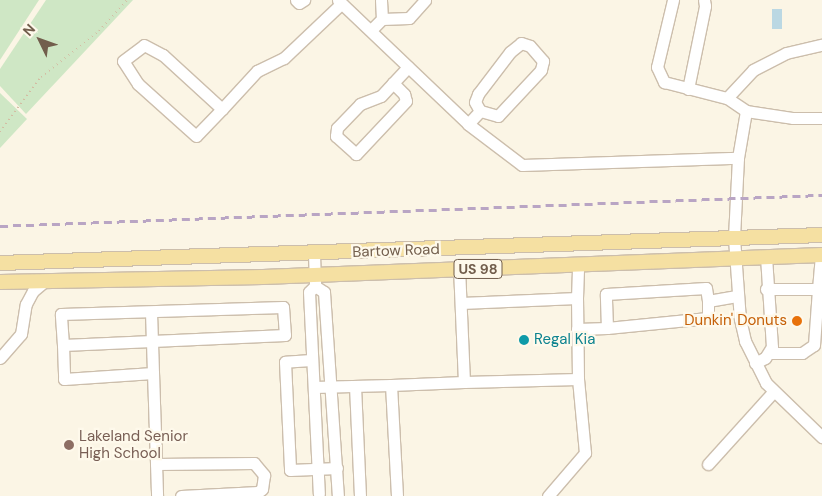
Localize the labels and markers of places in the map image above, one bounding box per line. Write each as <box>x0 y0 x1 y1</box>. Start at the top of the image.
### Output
place label: Dunkin' Donuts <box>684 312 787 330</box>
marker: Dunkin' Donuts <box>791 315 803 327</box>
place label: Regal Kia <box>534 331 595 349</box>
marker: Regal Kia <box>518 334 530 346</box>
place label: Lakeland Senior High School <box>79 427 188 462</box>
marker: Lakeland Senior High School <box>63 439 75 451</box>

